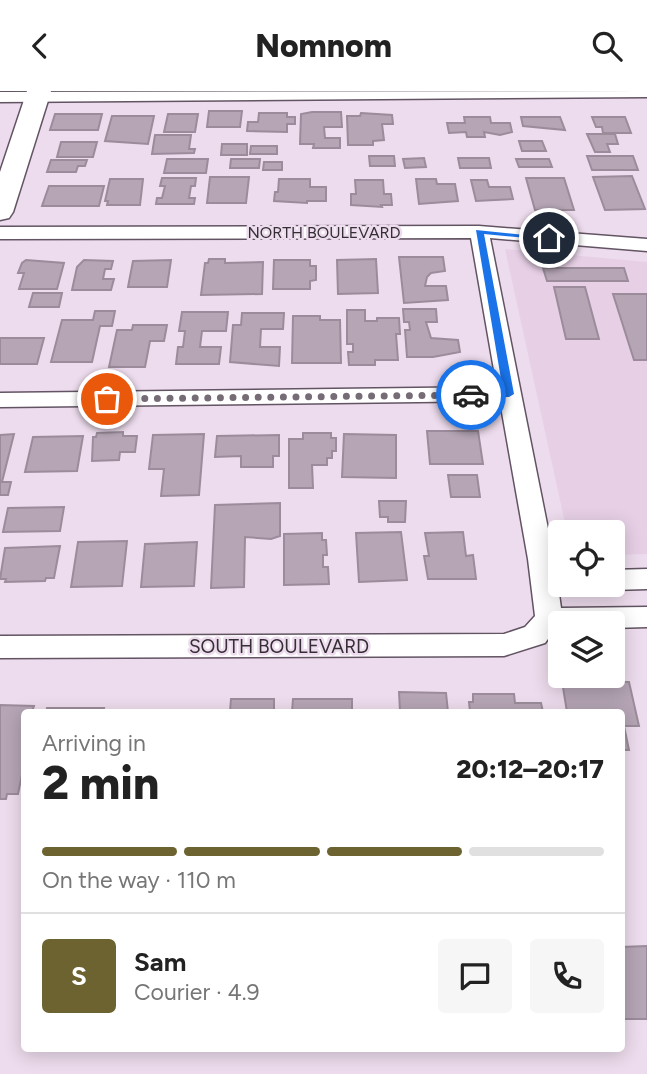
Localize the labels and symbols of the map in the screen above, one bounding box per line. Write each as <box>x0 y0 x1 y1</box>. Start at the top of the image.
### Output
pin <box>519 208 579 268</box>
street label: NORTH BOULEVARD <box>247 223 401 242</box>
courier <box>436 360 506 430</box>
pin <box>77 369 137 429</box>
street label: SOUTH BOULEVARD <box>189 635 369 658</box>

